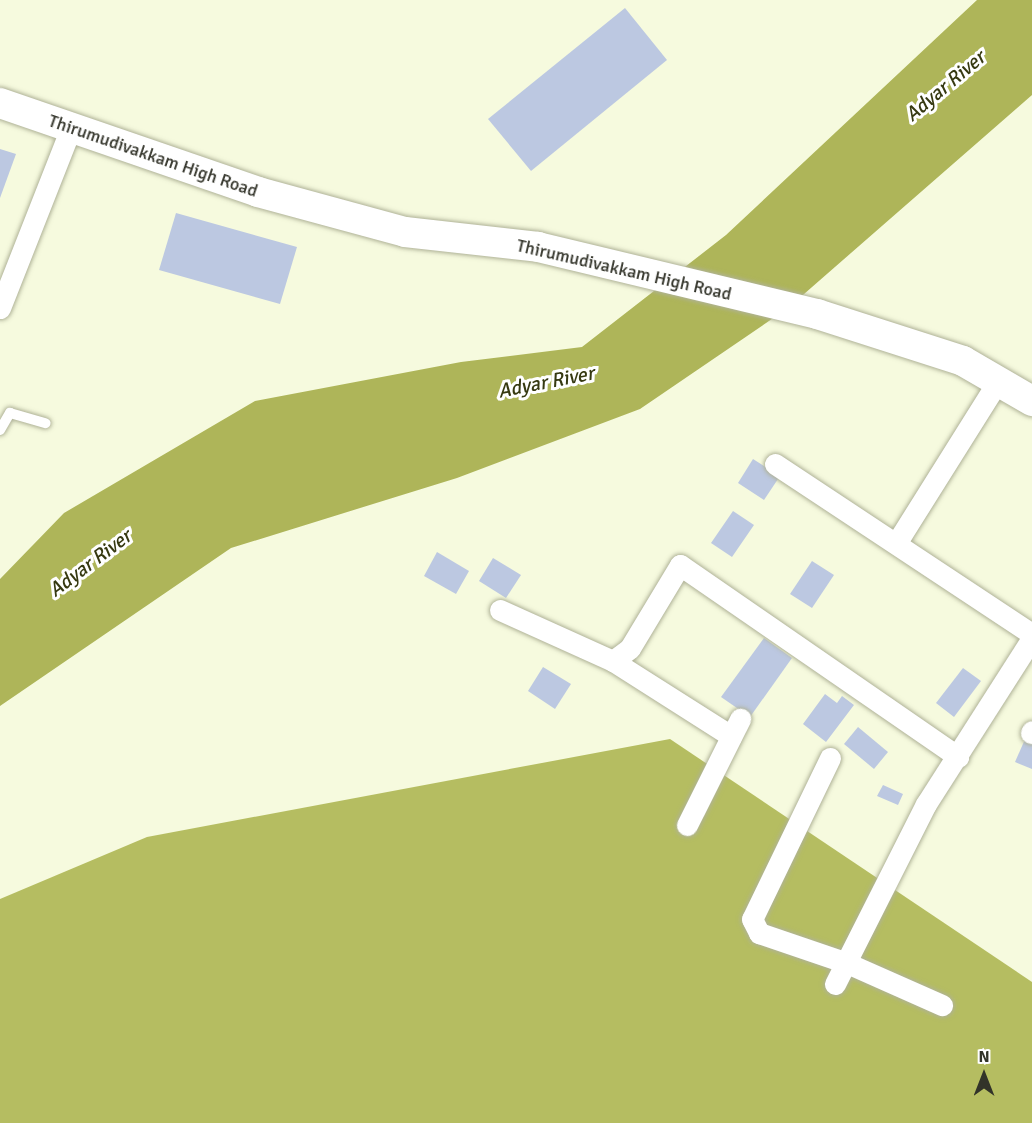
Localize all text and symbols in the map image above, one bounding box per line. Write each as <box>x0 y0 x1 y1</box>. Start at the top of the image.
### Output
water label: Adyar River <box>900 46 990 126</box>
street label: Thirumudivakkam High Road <box>45 110 261 202</box>
street label: Thirumudivakkam High Road <box>514 235 734 305</box>
water label: Adyar River <box>496 361 596 403</box>
water label: Adyar River <box>44 524 136 602</box>
north arrow <box>954 1045 1014 1105</box>
text: N <box>978 1047 990 1067</box>

